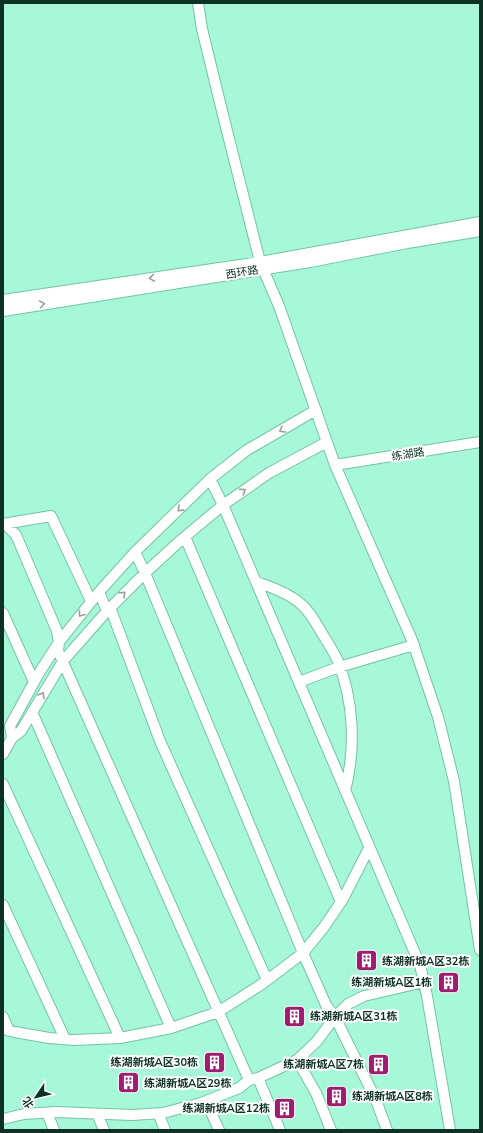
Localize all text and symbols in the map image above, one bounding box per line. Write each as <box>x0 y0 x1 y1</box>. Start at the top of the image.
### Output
street label: 西环路 <box>225 263 259 281</box>
one-way arrow <box>149 273 155 282</box>
one-way arrow <box>38 300 45 309</box>
one-way arrow <box>279 425 286 432</box>
street label: 练湖路 <box>391 445 425 463</box>
one-way arrow <box>239 488 246 496</box>
one-way arrow <box>177 504 185 512</box>
one-way arrow <box>118 591 126 599</box>
one-way arrow <box>79 609 86 616</box>
one-way arrow <box>38 692 45 699</box>
building icon: 练湖新城A区32栋 <box>353 948 379 974</box>
place label: 练湖新城A区32栋 <box>382 954 469 968</box>
building icon: 练湖新城A区1栋 <box>435 969 461 995</box>
place label: 练湖新城A区1栋 <box>351 975 432 989</box>
building icon: 练湖新城A区31栋 <box>281 1003 307 1029</box>
place label: 练湖新城A区31栋 <box>310 1009 397 1023</box>
building icon: 练湖新城A区30栋 <box>201 1049 227 1075</box>
building icon: 练湖新城A区7栋 <box>366 1051 392 1077</box>
place label: 练湖新城A区30栋 <box>111 1055 198 1069</box>
place label: 练湖新城A区7栋 <box>283 1057 364 1071</box>
building icon: 练湖新城A区29栋 <box>116 1070 142 1096</box>
place label: 练湖新城A区29栋 <box>144 1076 231 1090</box>
north arrow <box>16 1077 56 1117</box>
building icon: 练湖新城A区8栋 <box>323 1083 349 1109</box>
place label: 练湖新城A区8栋 <box>352 1089 433 1103</box>
text: 北 <box>19 1094 37 1111</box>
building icon: 练湖新城A区12栋 <box>272 1095 298 1121</box>
place label: 练湖新城A区12栋 <box>183 1101 270 1115</box>

